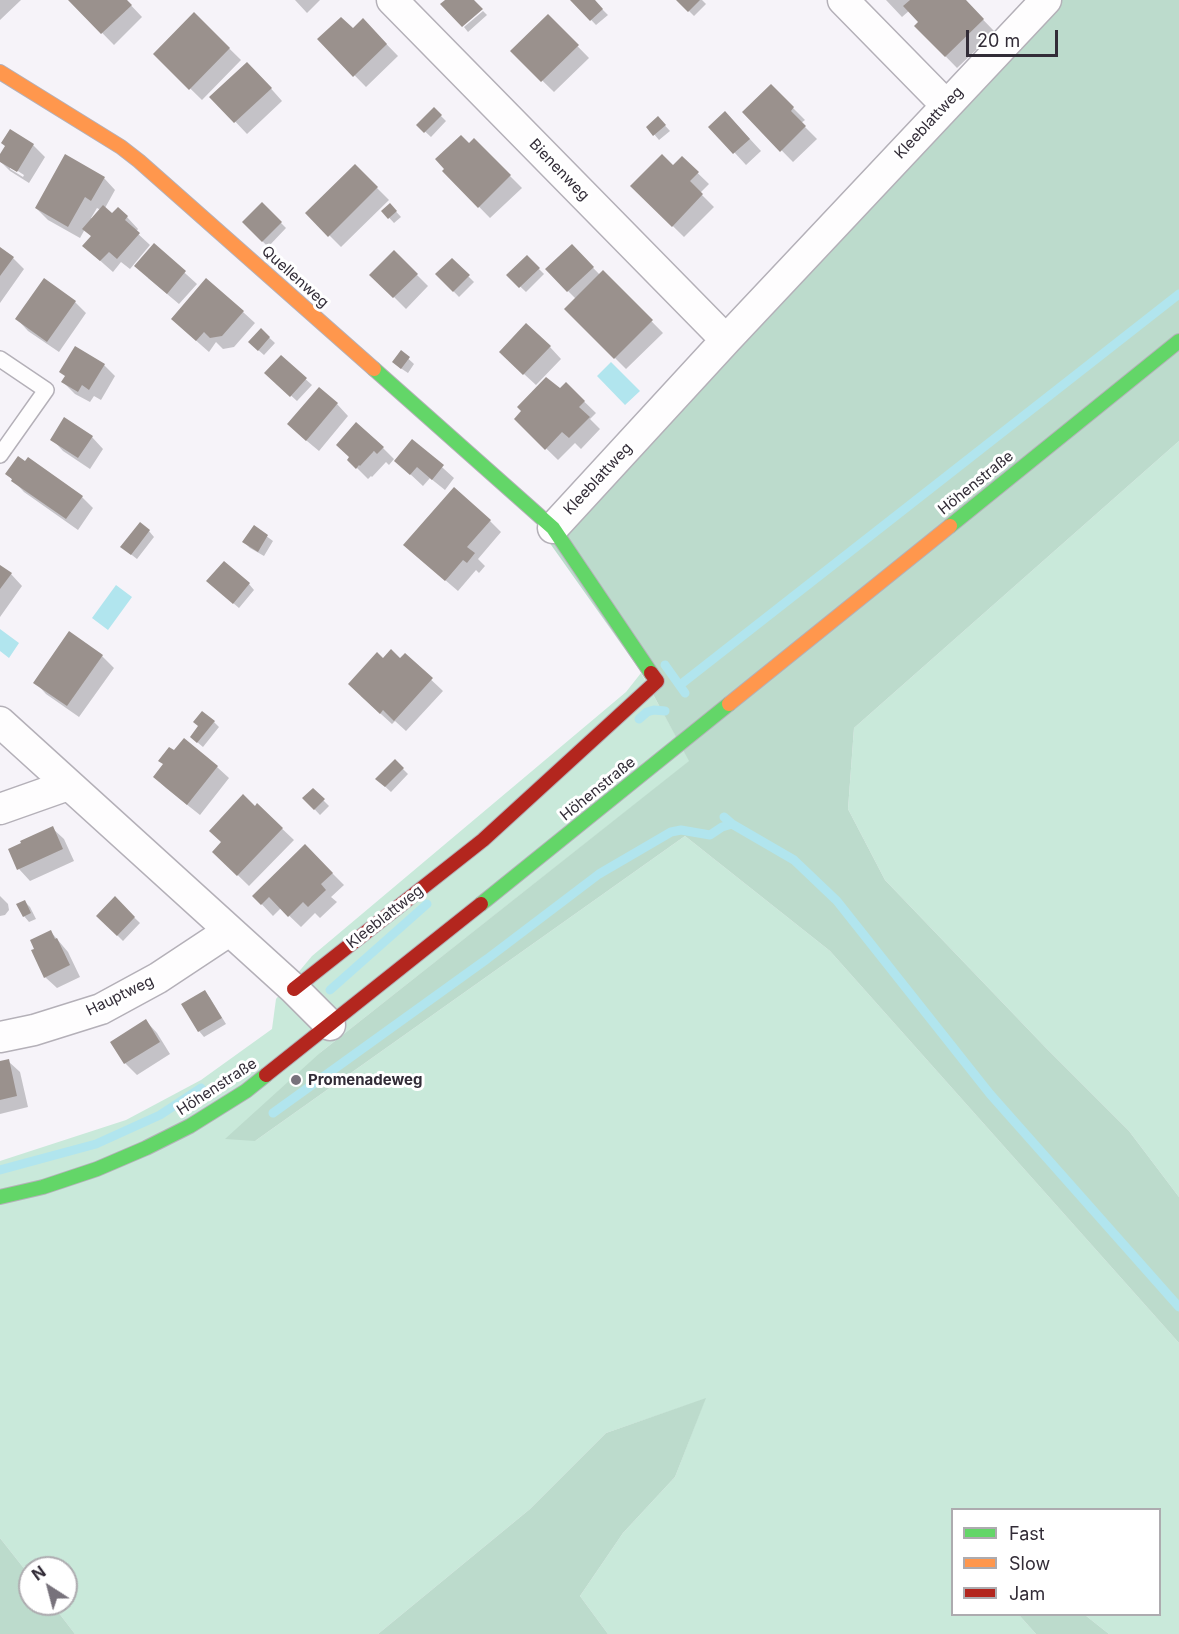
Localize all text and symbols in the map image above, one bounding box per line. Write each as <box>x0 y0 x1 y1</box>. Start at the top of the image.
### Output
scale bar <box>969 18 1060 56</box>
text: 20 m <box>977 30 1020 51</box>
street label: Kleeblattweg <box>891 83 967 163</box>
street label: Bienenweg <box>525 135 593 205</box>
street label: Quellenweg <box>258 242 332 312</box>
street label: Kleeblattweg <box>560 439 636 519</box>
street label: Höhenstraße <box>935 447 1017 519</box>
street label: Höhenstraße <box>557 753 639 825</box>
street label: Kleeblattweg <box>343 882 427 952</box>
street label: Hauptweg <box>83 972 157 1020</box>
street label: Höhenstraße <box>174 1055 260 1119</box>
place label: Promenadeweg <box>308 1071 422 1089</box>
marker: Promenadeweg <box>289 1073 303 1087</box>
legend <box>951 1508 1161 1616</box>
text: Fast <box>1009 1523 1045 1544</box>
text: Slow <box>1009 1553 1050 1574</box>
north arrow <box>18 1556 78 1616</box>
text: N <box>28 1561 49 1585</box>
text: Jam <box>1009 1583 1045 1604</box>

